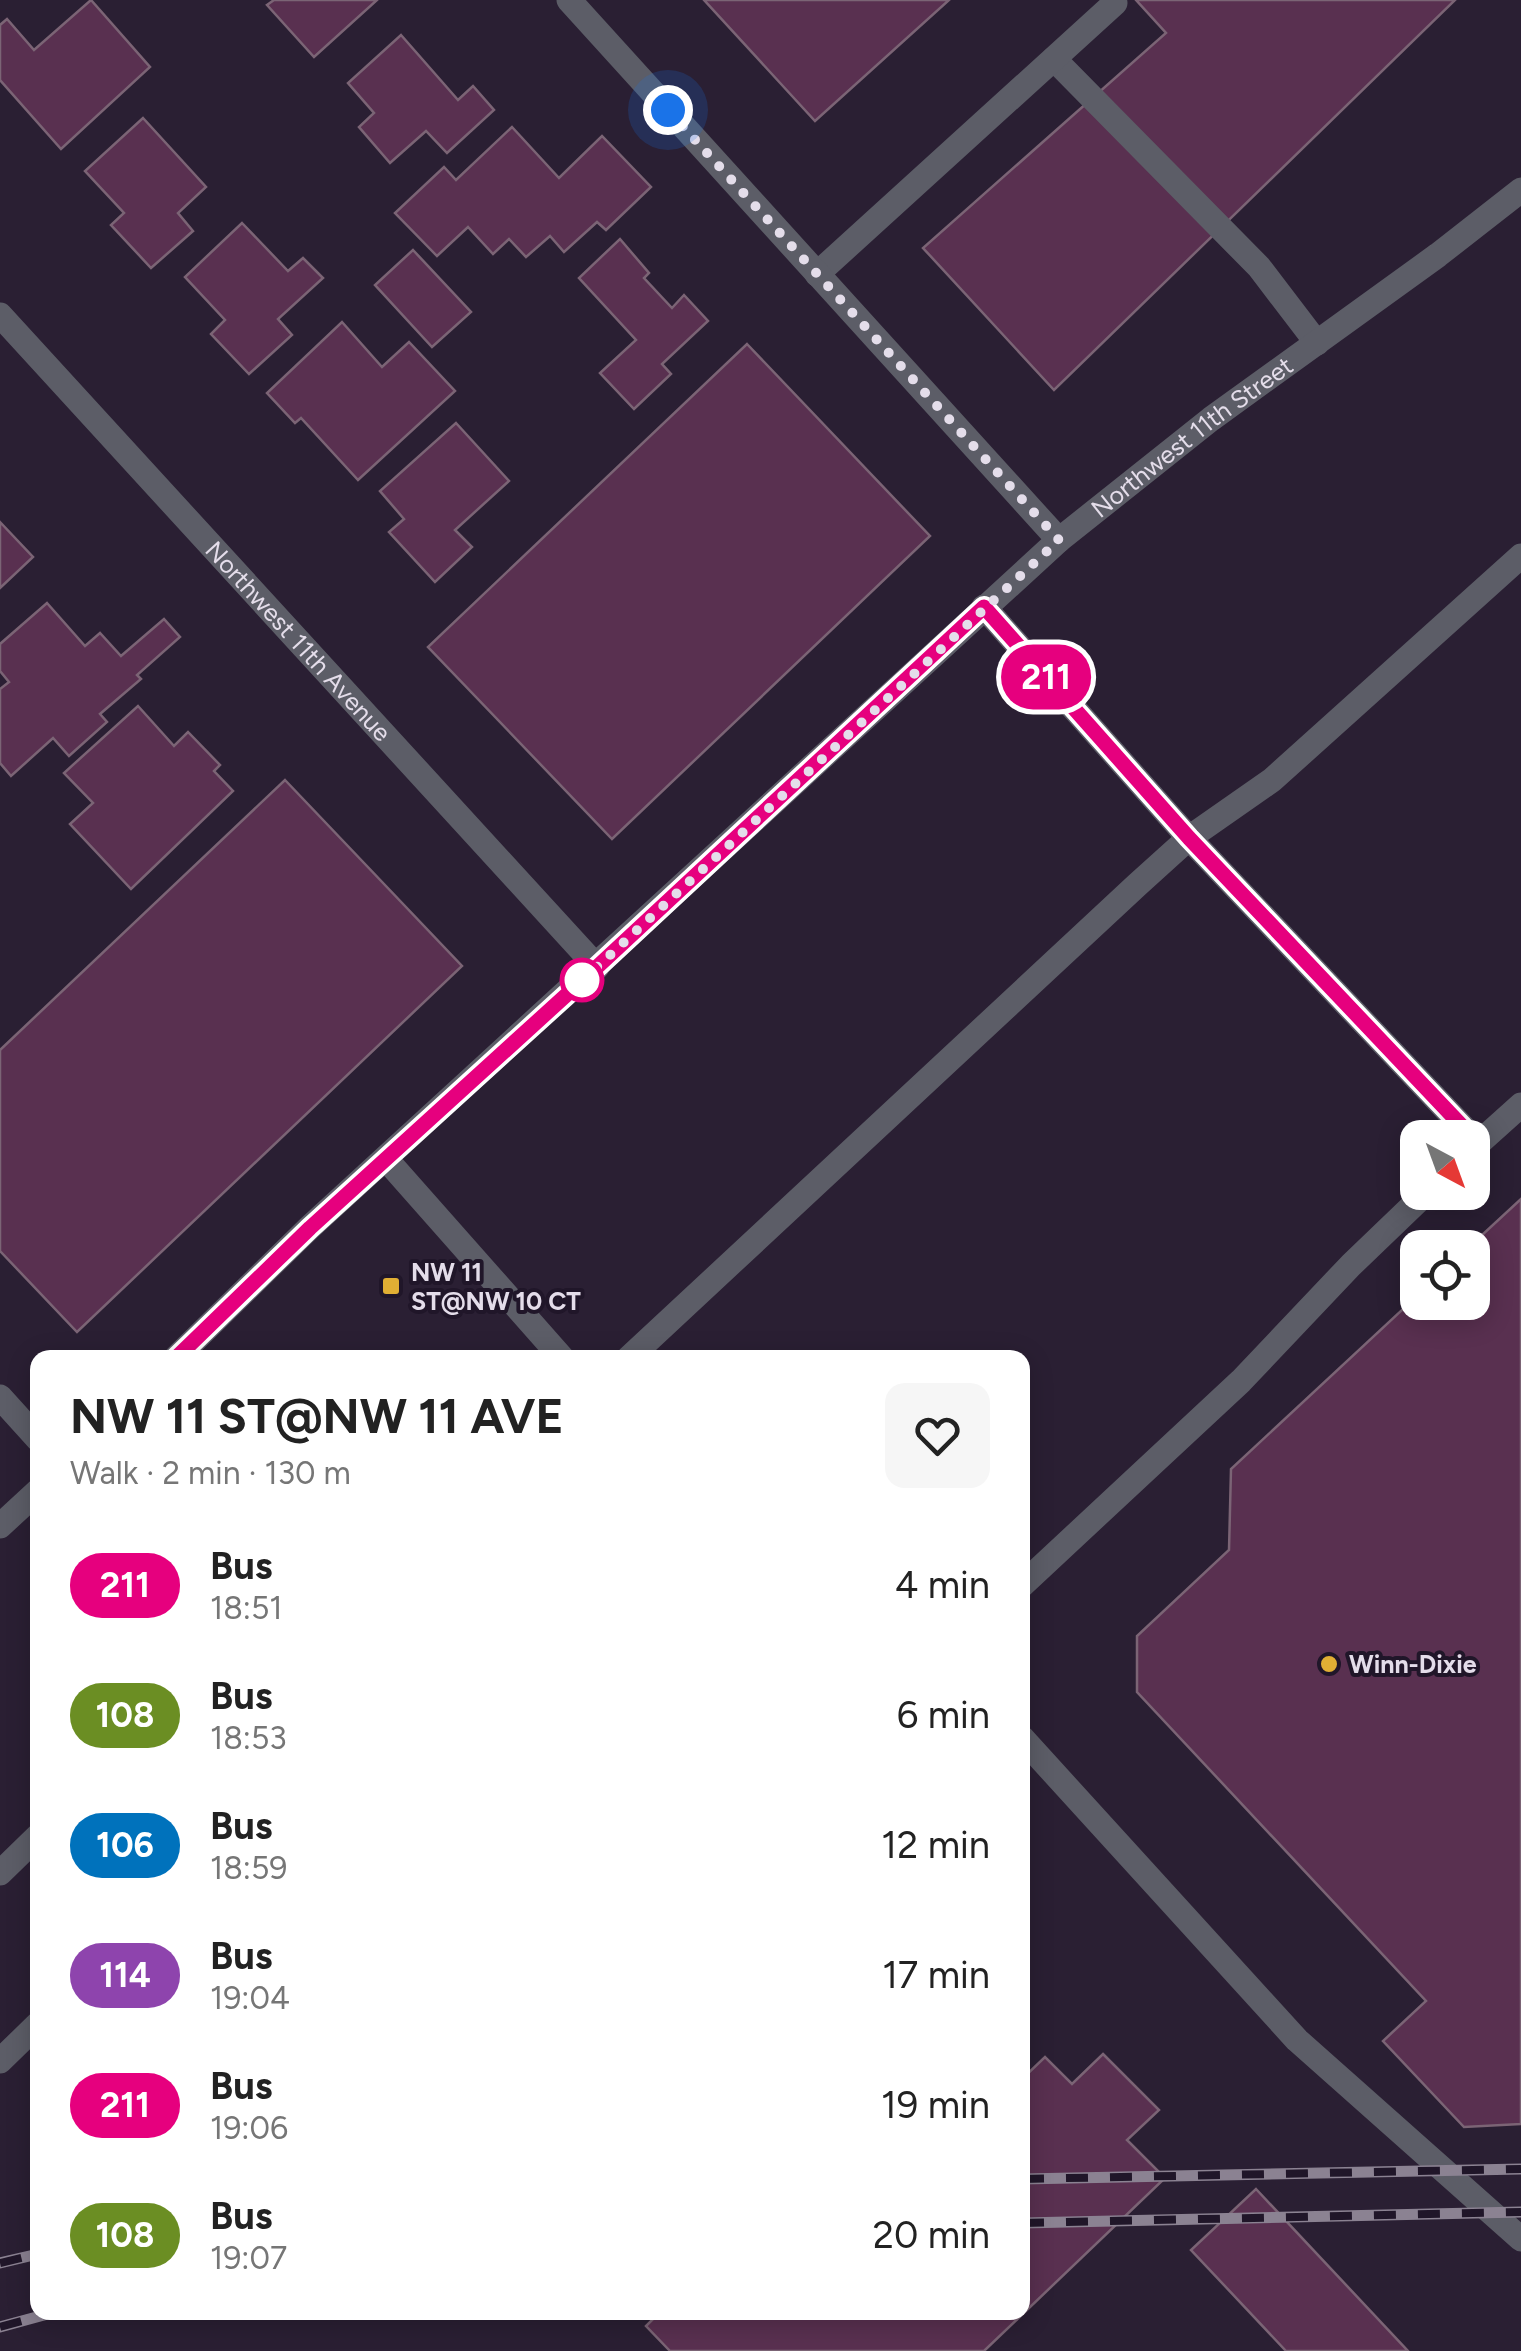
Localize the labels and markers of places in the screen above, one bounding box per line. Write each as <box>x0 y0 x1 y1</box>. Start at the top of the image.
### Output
unlabelled marker <box>561 959 603 1001</box>
place label: NW 11 ST@NW 10 CT <box>411 1257 581 1316</box>
marker: NW 11 ST@NW 10 CT <box>380 1275 402 1297</box>
place label: Winn-Dixie <box>1349 1649 1477 1679</box>
marker: Winn-Dixie <box>1318 1653 1340 1675</box>

